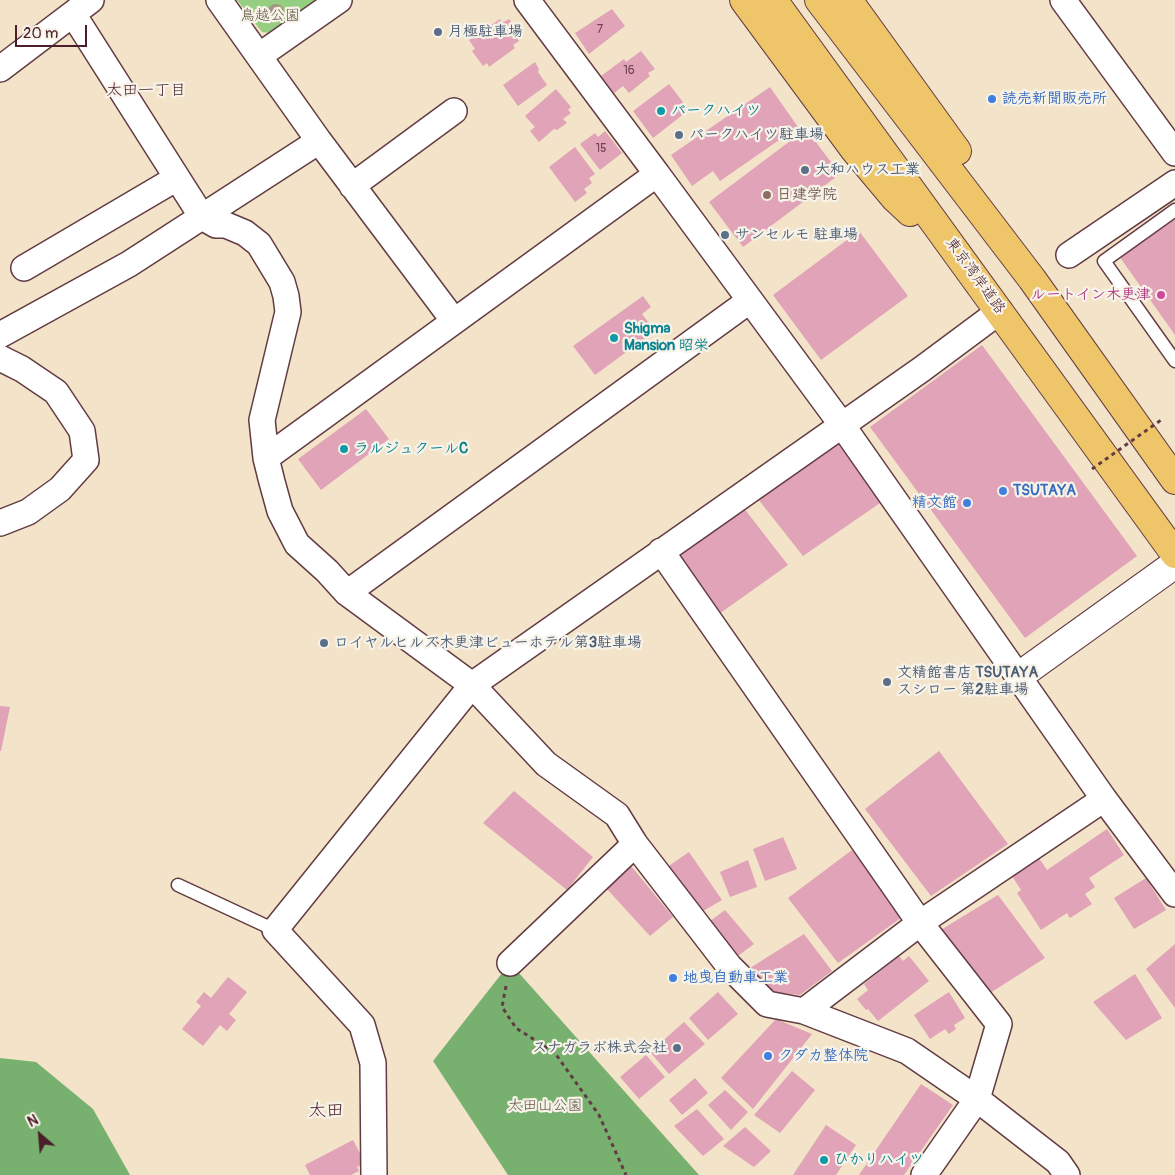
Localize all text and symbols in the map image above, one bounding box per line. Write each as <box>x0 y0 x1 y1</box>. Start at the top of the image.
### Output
park label: 鳥越公園 <box>240 7 300 25</box>
scale bar <box>18 15 90 47</box>
place label: 月極駐車場 <box>448 23 523 41</box>
house number: 7 <box>597 23 603 37</box>
text: 20 m <box>23 24 58 43</box>
marker: 月極駐車場 <box>432 26 444 38</box>
house number: 16 <box>623 64 635 78</box>
district label: 太田一丁目 <box>106 81 186 101</box>
place label: 読売新聞販売所 <box>1002 90 1107 108</box>
marker: 読売新聞販売所 <box>986 93 998 105</box>
place label: パークハイツ <box>671 102 761 120</box>
marker: パークハイツ <box>655 105 667 117</box>
place label: パークハイツ駐車場 <box>689 126 824 144</box>
marker: パークハイツ駐車場 <box>673 129 685 141</box>
house number: 15 <box>595 142 607 156</box>
place label: 大和ハウス工業 <box>815 161 920 179</box>
marker: 大和ハウス工業 <box>799 164 811 176</box>
place label: 日建学院 <box>777 186 837 204</box>
marker: 日建学院 <box>761 189 773 201</box>
place label: サンセルモ 駐車場 <box>735 226 858 244</box>
marker: サンセルモ 駐車場 <box>719 229 731 241</box>
street label: 東京湾岸道路 <box>941 234 1009 318</box>
place label: ルートイン木更津 <box>1030 286 1151 304</box>
marker: ルートイン木更津 <box>1155 289 1167 301</box>
place label: Shigma Mansion 昭栄 <box>624 320 709 355</box>
marker: Shigma Mansion 昭栄 <box>608 332 620 344</box>
place label: ラルジュクールC <box>354 440 468 458</box>
marker: ラルジュクールC <box>338 443 350 455</box>
place label: TSUTAYA <box>1013 482 1076 500</box>
marker: TSUTAYA <box>997 485 1009 497</box>
place label: 精文館 <box>912 494 957 512</box>
marker: 精文館 <box>961 497 973 509</box>
place label: ロイヤルヒルズ木更津ビューホテル第3駐車場 <box>334 634 642 652</box>
marker: ロイヤルヒルズ木更津ビューホテル第3駐車場 <box>318 637 330 649</box>
place label: 文精館書店 TSUTAYA スシロー 第2駐車場 <box>897 664 1038 699</box>
marker: 文精館書店 TSUTAYA スシロー 第2駐車場 <box>881 676 893 688</box>
place label: 地曵自動車工業 <box>683 969 788 987</box>
marker: 地曵自動車工業 <box>667 972 679 984</box>
place label: スナガラボ株式会社 <box>532 1039 667 1057</box>
marker: スナガラボ株式会社 <box>671 1042 683 1054</box>
place label: クダカ整体院 <box>778 1047 868 1065</box>
marker: クダカ整体院 <box>762 1050 774 1062</box>
park label: 太田山公園 <box>508 1097 582 1115</box>
district label: 太田 <box>308 1100 344 1122</box>
north arrow <box>15 1110 65 1160</box>
text: N <box>25 1111 41 1131</box>
place label: ひかりハイツ <box>834 1151 924 1169</box>
marker: ひかりハイツ <box>818 1154 830 1166</box>

